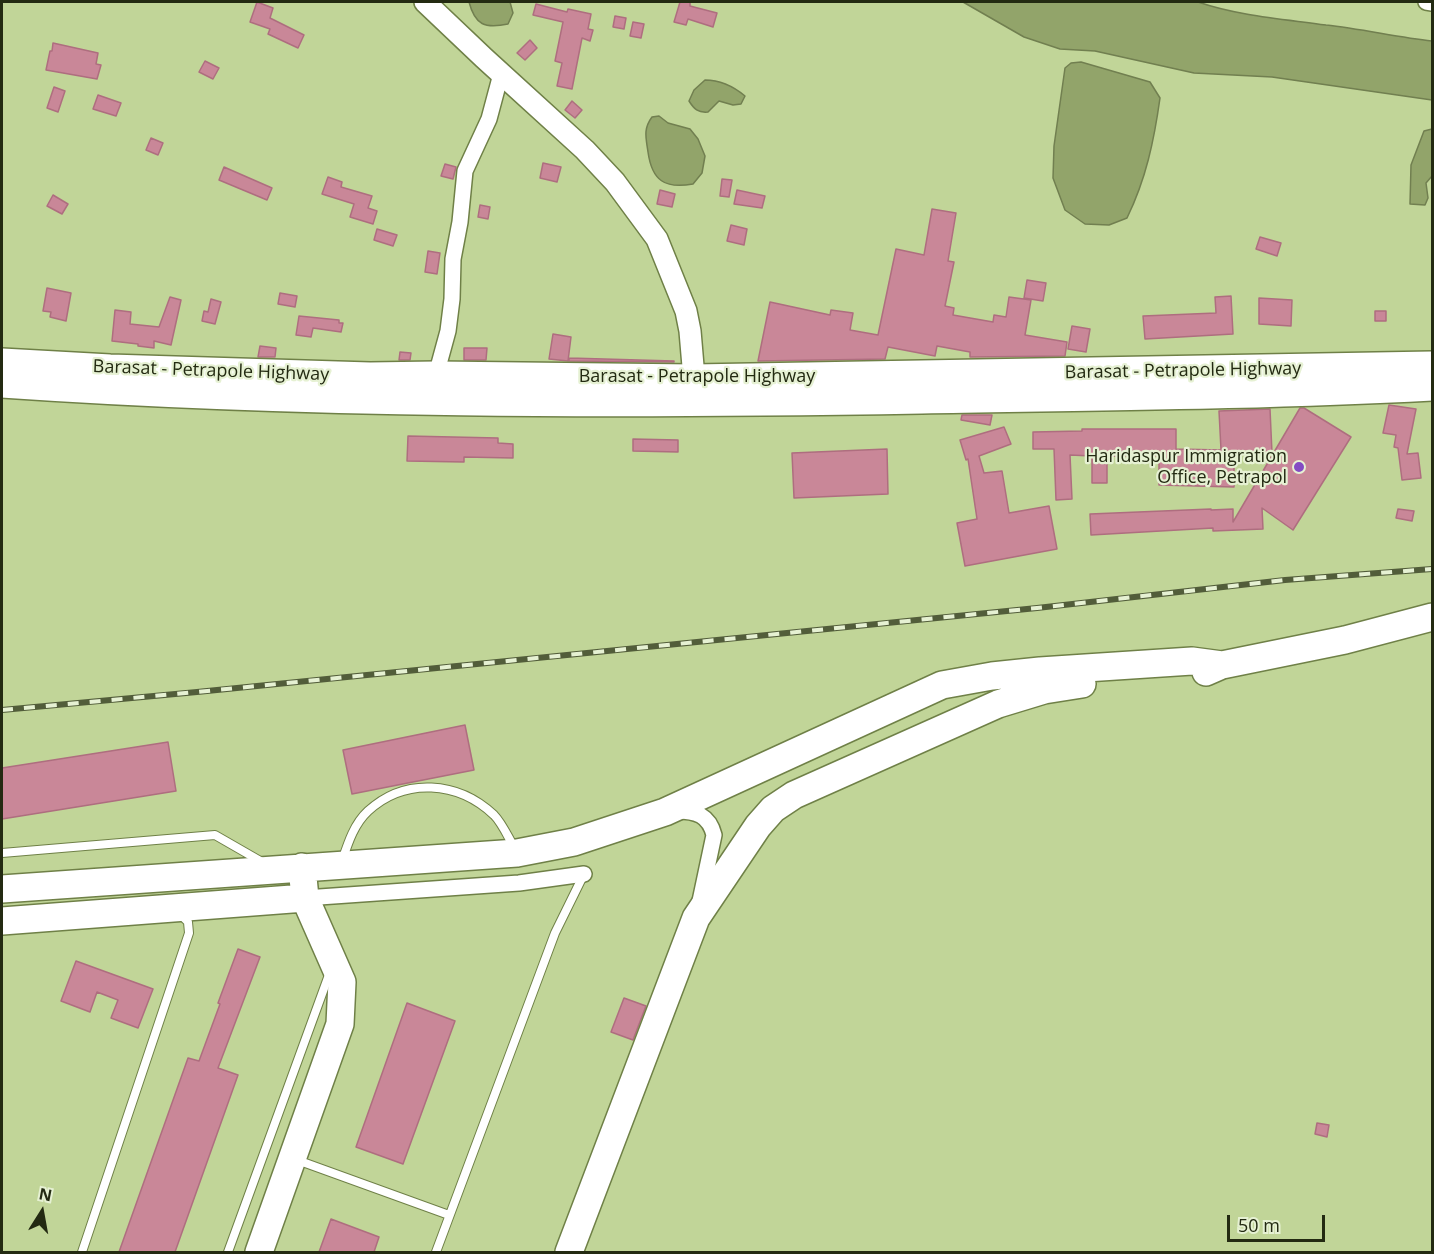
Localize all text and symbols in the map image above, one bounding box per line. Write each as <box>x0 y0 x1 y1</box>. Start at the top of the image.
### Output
street label: Barasat - Petrapole Highway <box>92 356 330 386</box>
street label: Barasat - Petrapole Highway <box>1065 358 1301 384</box>
street label: Barasat - Petrapole Highway <box>579 366 815 388</box>
place label: Haridaspur Immigration Office, Petrapol <box>1085 446 1287 488</box>
marker: Haridaspur Immigration Office, Petrapol <box>1292 460 1306 474</box>
north arrow <box>12 1182 72 1242</box>
text: N <box>37 1182 54 1206</box>
scale bar <box>1230 1203 1328 1241</box>
text: 50 m <box>1238 1213 1280 1237</box>

